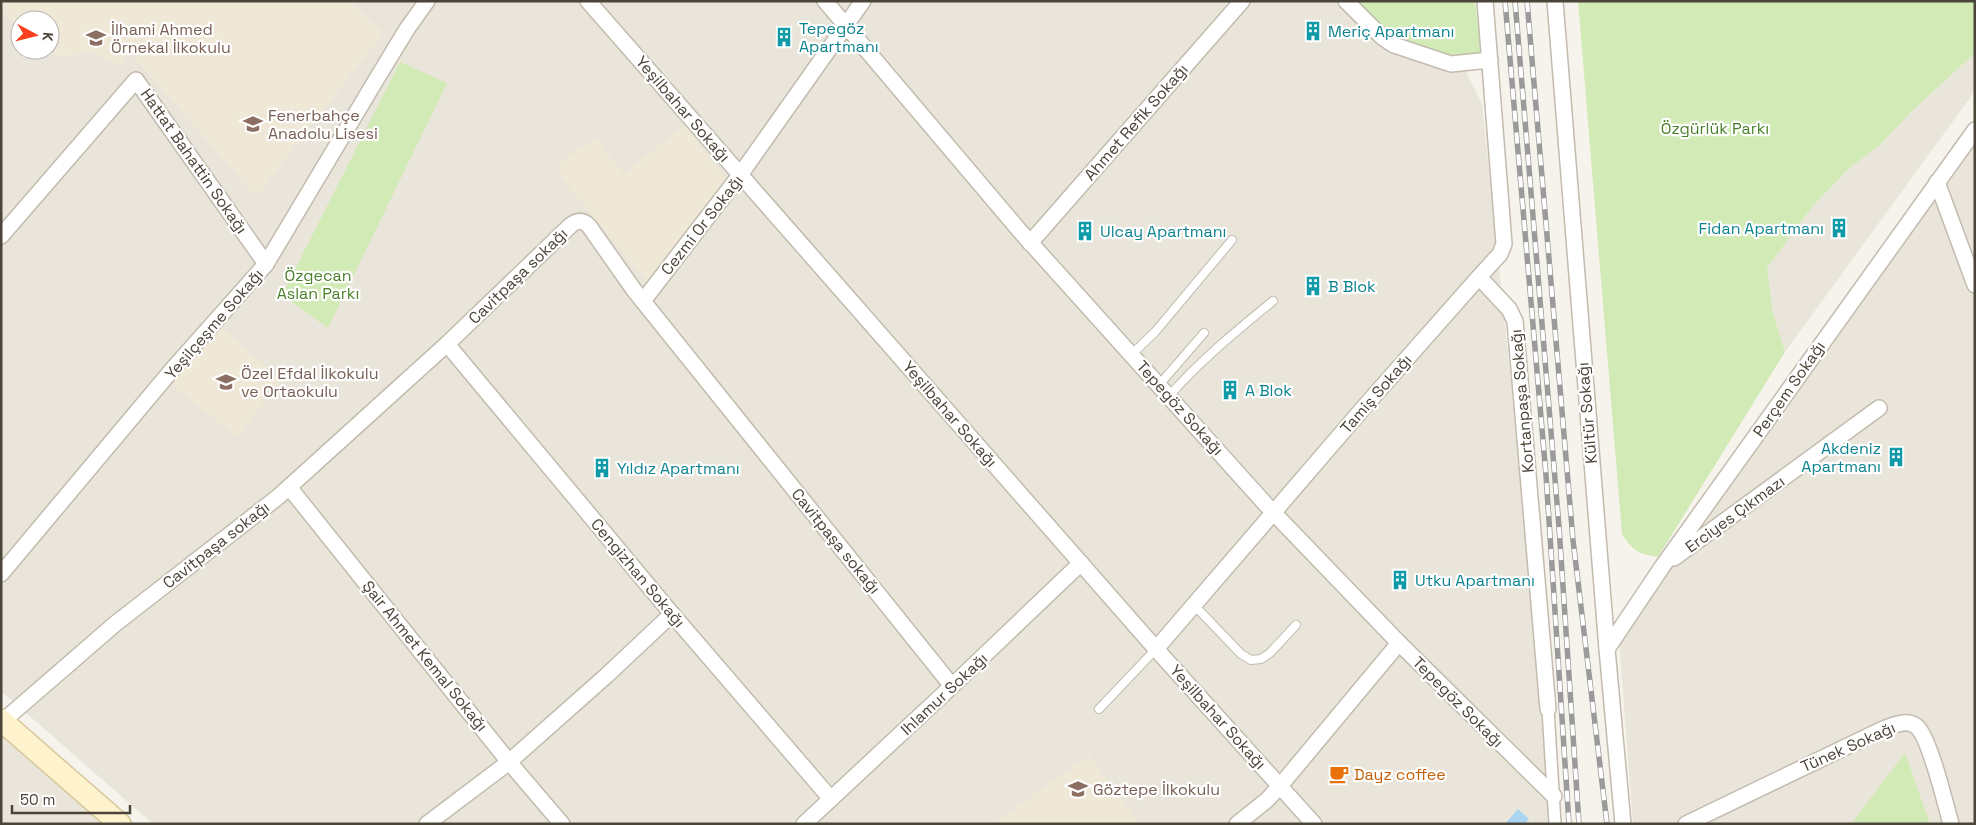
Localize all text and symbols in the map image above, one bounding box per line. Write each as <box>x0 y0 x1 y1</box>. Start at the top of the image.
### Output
north arrow <box>10 10 60 60</box>
place label: Tepegöz Apartmanı <box>799 18 879 57</box>
place label: İlhami Ahmed Örnekal İlkokulu <box>111 19 231 58</box>
building icon: Meriç Apartmanı <box>1302 20 1324 42</box>
place label: Meriç Apartmanı <box>1328 21 1454 42</box>
building icon: Tepegöz Apartmanı <box>773 26 795 48</box>
school or university icon: İlhami Ahmed Örnekal İlkokulu <box>85 27 107 49</box>
text: K <box>38 31 57 42</box>
street label: Yeşilbahar Sokağı <box>631 52 735 166</box>
street label: Ahmet Refik Sokağı <box>1079 59 1193 185</box>
street label: Hattat Bahattin Sokağı <box>136 84 252 238</box>
place label: Fenerbahçe Anadolu Lisesi <box>268 105 378 144</box>
school or university icon: Fenerbahçe Anadolu Lisesi <box>242 113 264 135</box>
park label: Özgürlük Parkı <box>1661 118 1769 139</box>
street label: Cezmi Or Sokağı <box>656 171 748 279</box>
building icon: Fidan Apartmanı <box>1828 217 1850 239</box>
place label: Fidan Apartmanı <box>1699 218 1824 239</box>
building icon: Ulcay Apartmanı <box>1074 220 1096 242</box>
place label: Ulcay Apartmanı <box>1100 221 1227 242</box>
street label: Cavitpaşa sokağı <box>464 223 572 329</box>
street label: Yeşilçeşme Sokağı <box>160 264 268 384</box>
park label: Özgecan Aslan Parkı <box>277 265 359 304</box>
building icon: B Blok <box>1302 275 1324 297</box>
place label: B Blok <box>1328 276 1376 297</box>
street label: Kortanpaşa Sokağı <box>1505 328 1539 474</box>
street label: Perçem Sokağı <box>1748 337 1830 441</box>
street label: Tamiş Sokağı <box>1336 350 1416 438</box>
street label: Tepegöz Sokağı <box>1132 356 1228 460</box>
street label: Yeşilbahar Sokağı <box>898 357 1002 471</box>
street label: Kültür Sokağı <box>1572 361 1602 465</box>
place label: Özel Efdal İlkokulu ve Ortaokulu <box>241 363 378 402</box>
school or university icon: Özel Efdal İlkokulu ve Ortaokulu <box>215 371 237 393</box>
building icon: A Blok <box>1219 379 1241 401</box>
place label: A Blok <box>1245 380 1292 401</box>
place label: Akdeniz Apartmanı <box>1801 438 1881 477</box>
building icon: Akdeniz Apartmanı <box>1885 446 1907 468</box>
building icon: Yıldız Apartmanı <box>591 457 613 479</box>
place label: Yıldız Apartmanı <box>617 458 740 479</box>
street label: Erciyes Çıkmazı <box>1681 471 1789 557</box>
street label: Cavitpaşa sokağı <box>787 484 885 598</box>
street label: Cavitpaşa sokağı <box>158 497 274 593</box>
street label: Cengizhan Sokağı <box>586 514 690 632</box>
building icon: Utku Apartmanı <box>1389 569 1411 591</box>
place label: Utku Apartmanı <box>1415 570 1535 591</box>
street label: Şair Ahmet Kemal Sokağı <box>358 576 492 736</box>
street label: Ihlamur Sokağı <box>896 648 992 740</box>
street label: Tepegöz Sokağı <box>1408 652 1508 752</box>
street label: Yeşilbahar Sokağı <box>1165 660 1271 774</box>
street label: Tünek Sokağı <box>1797 717 1899 777</box>
cafe icon: Dayz coffee <box>1328 763 1350 785</box>
place label: Dayz coffee <box>1354 764 1446 785</box>
school or university icon: Göztepe İlkokulu <box>1067 778 1089 800</box>
place label: Göztepe İlkokulu <box>1093 779 1220 800</box>
scale bar <box>12 782 130 814</box>
text: 50 m <box>20 790 55 809</box>

